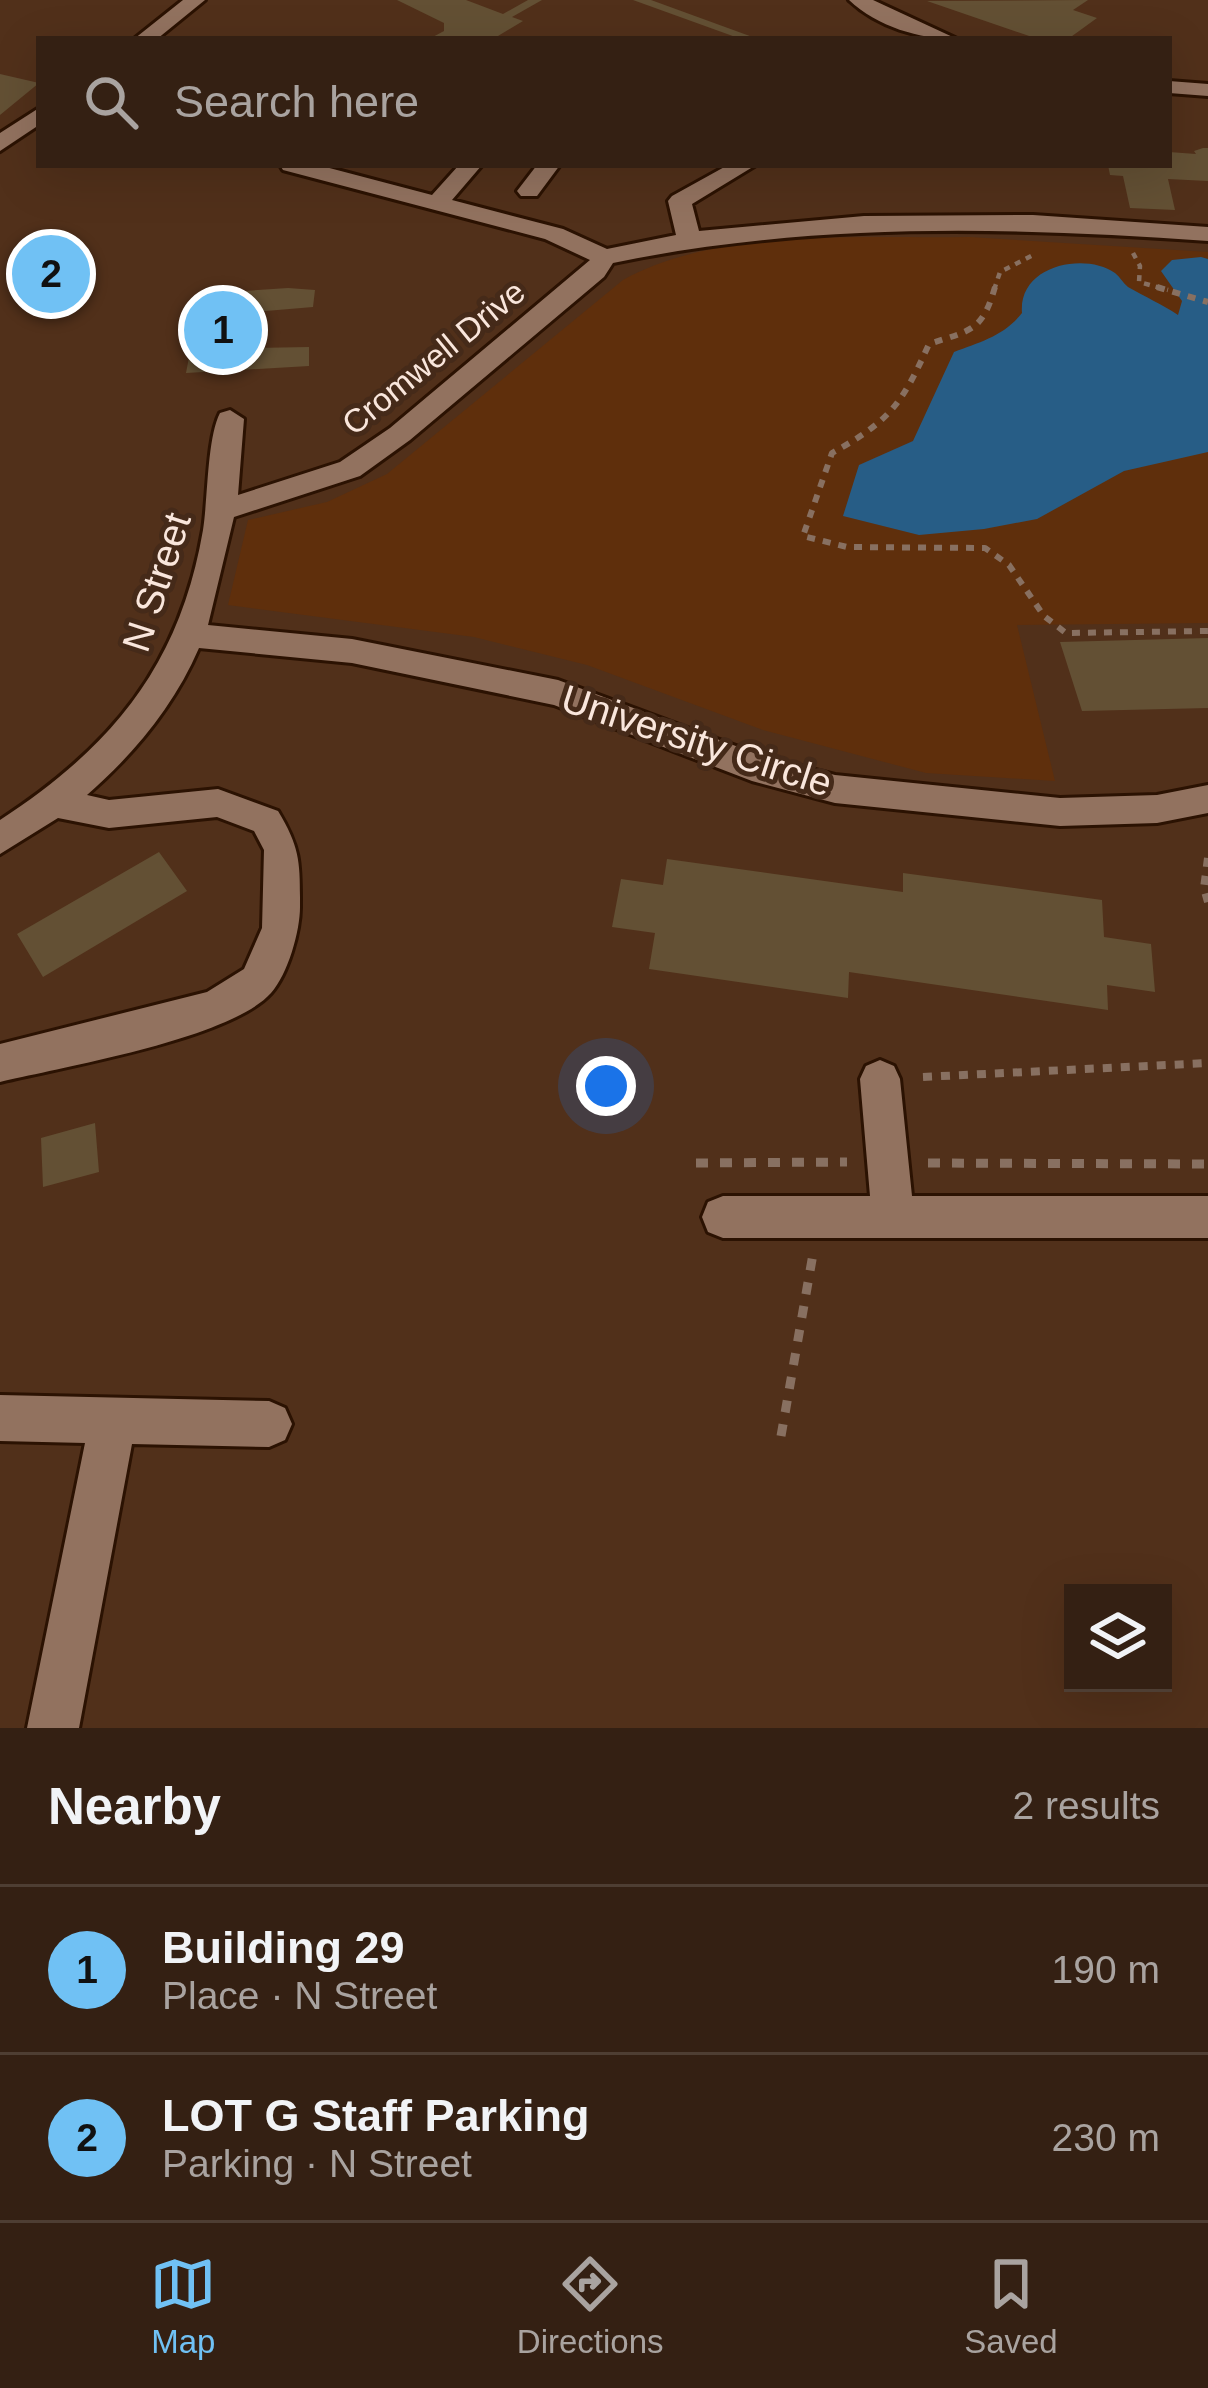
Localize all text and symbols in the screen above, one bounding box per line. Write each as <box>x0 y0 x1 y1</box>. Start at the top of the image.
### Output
search box <box>36 36 1172 168</box>
icon: search <box>78 69 144 135</box>
text: Search here <box>174 76 419 127</box>
pin: 2 <box>12 229 90 319</box>
street label: Cromwell Drive <box>335 273 532 442</box>
pin: 1 <box>184 285 262 375</box>
street label: N Street <box>114 507 199 657</box>
street label: University Circle <box>556 677 837 804</box>
your location <box>576 1056 636 1116</box>
map controls <box>1064 1584 1172 1692</box>
button: layers <box>1064 1584 1172 1692</box>
text: Nearby <box>48 1778 221 1835</box>
text: 2 results <box>1013 1784 1160 1827</box>
text: Building 29 <box>162 1922 405 1973</box>
text: 1 <box>76 1948 98 1991</box>
text: 190 m <box>1052 1948 1160 1991</box>
text: Place · N Street <box>162 1974 437 2017</box>
text: LOT G Staff Parking <box>162 2090 590 2141</box>
text: 2 <box>76 2116 98 2159</box>
text: 230 m <box>1052 2116 1160 2159</box>
text: Parking · N Street <box>162 2142 472 2185</box>
tab: Map <box>150 2251 216 2361</box>
tab: Directions <box>517 2251 664 2361</box>
tab: Saved <box>964 2251 1058 2361</box>

